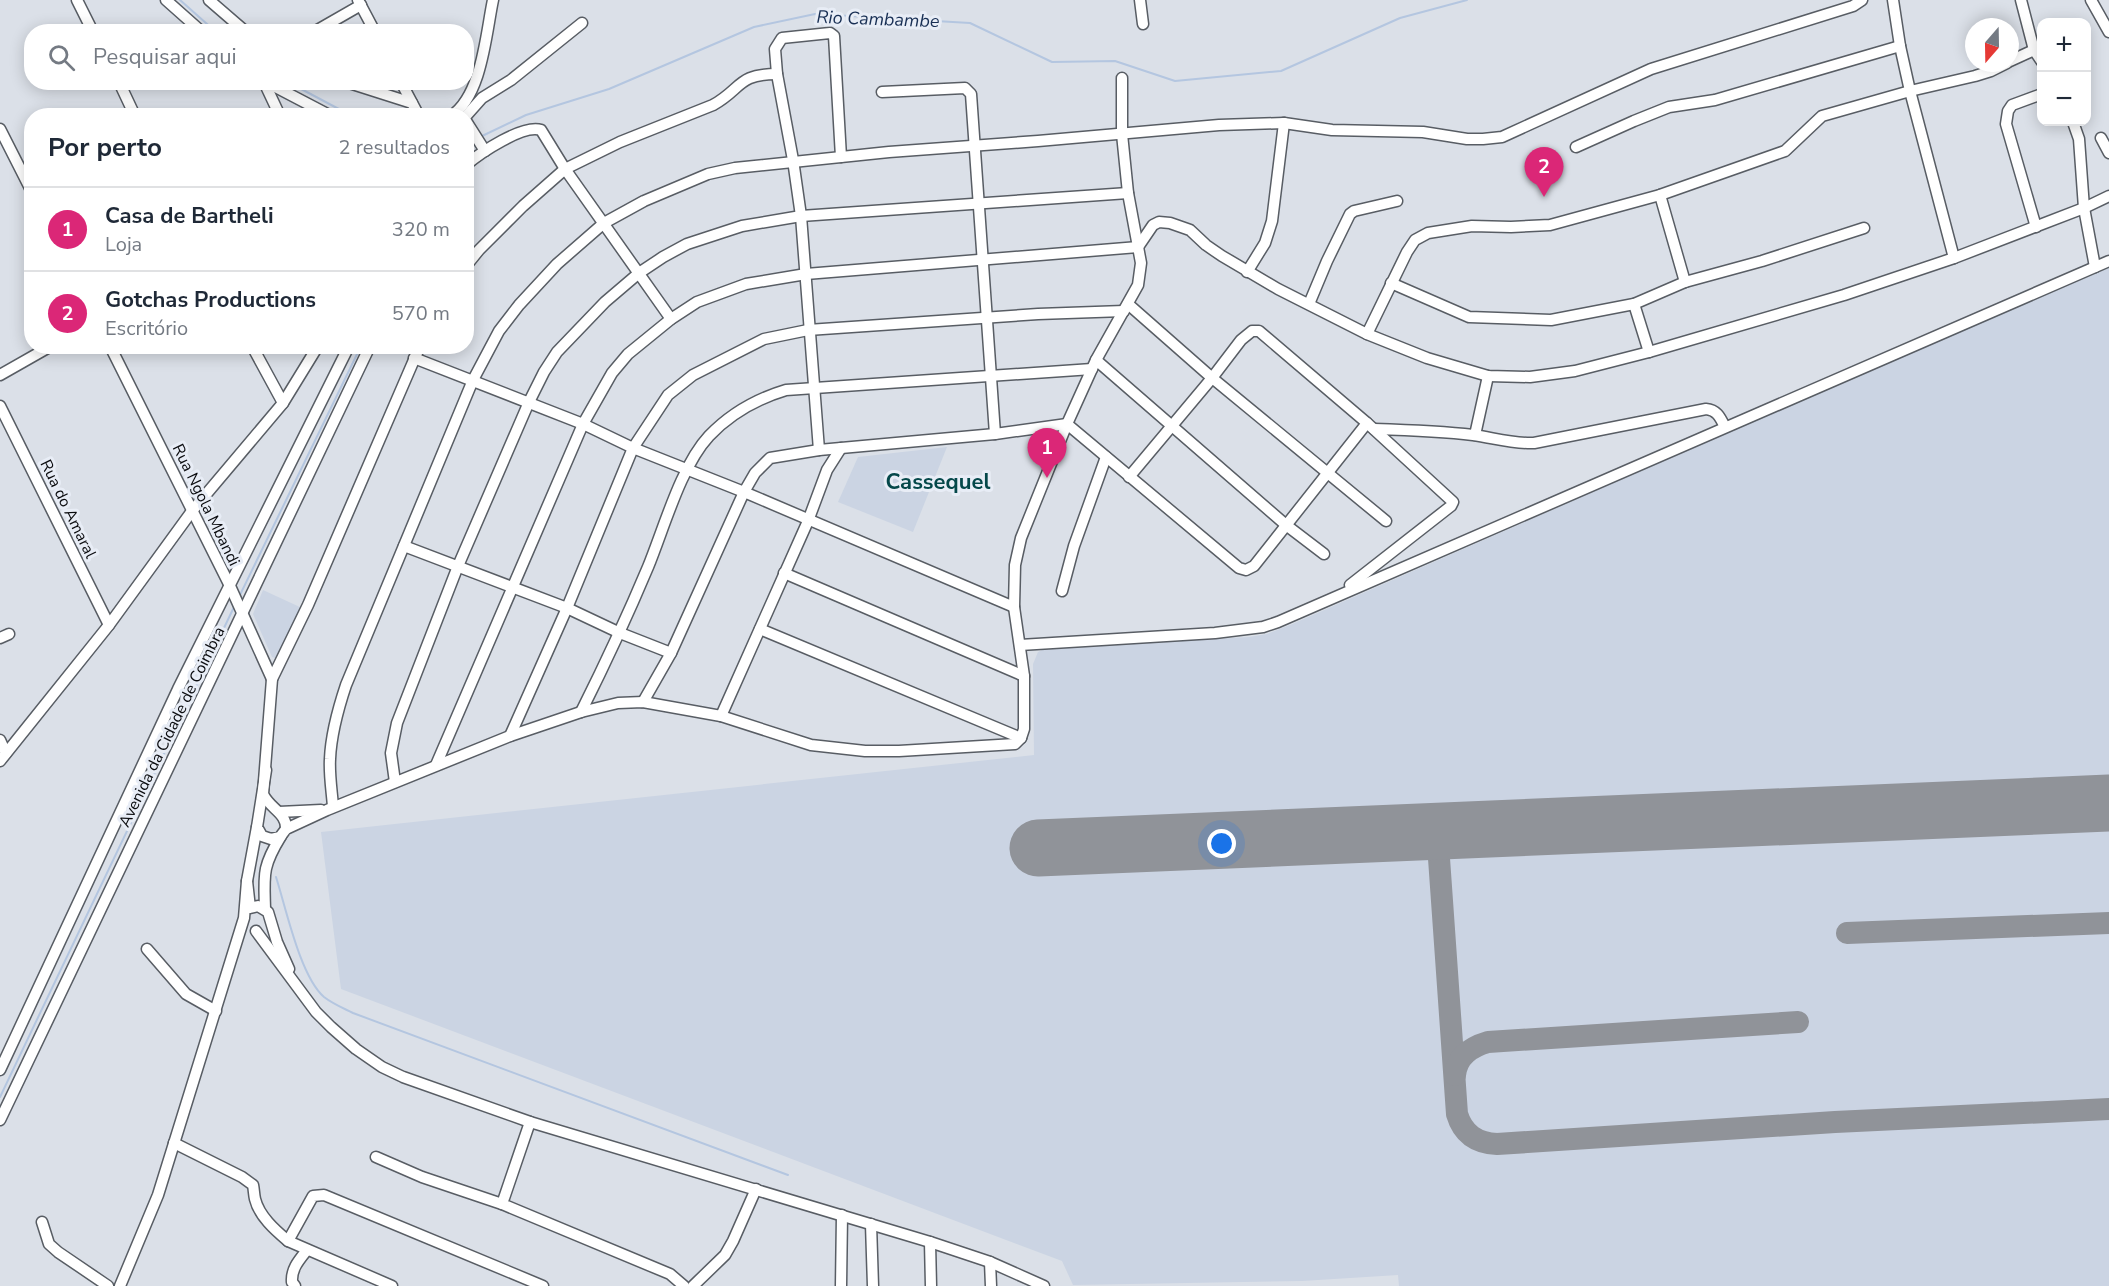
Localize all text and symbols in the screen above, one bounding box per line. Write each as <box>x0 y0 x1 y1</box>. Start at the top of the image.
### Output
water label: Rio Cambambe <box>816 5 940 33</box>
north arrow <box>1965 18 2019 72</box>
map controls <box>2037 18 2091 126</box>
button: + <box>2037 18 2091 72</box>
search box <box>24 24 474 90</box>
icon: search <box>45 41 78 74</box>
text: Pesquisar aqui <box>93 42 237 72</box>
button: − <box>2037 72 2091 126</box>
text: Por perto <box>48 130 162 165</box>
text: 2 resultados <box>339 134 450 161</box>
pin: 2 <box>1524 148 1564 197</box>
text: Casa de Bartheli <box>105 201 274 231</box>
text: 1 <box>62 216 74 243</box>
text: 320 m <box>392 216 450 243</box>
text: Loja <box>105 231 142 258</box>
text: Gotchas Productions <box>105 285 316 315</box>
text: 2 <box>62 300 74 327</box>
text: 570 m <box>392 300 450 327</box>
text: Escritório <box>105 315 188 342</box>
pin: 1 <box>1028 428 1066 478</box>
street label: Rua Ngola Mbandi <box>167 440 245 570</box>
street label: Rua do Amaral <box>35 456 102 562</box>
district label: Cassequel <box>886 467 990 497</box>
street label: Avenida da Cidade de Coimbra <box>114 623 230 831</box>
your location <box>1207 829 1236 858</box>

